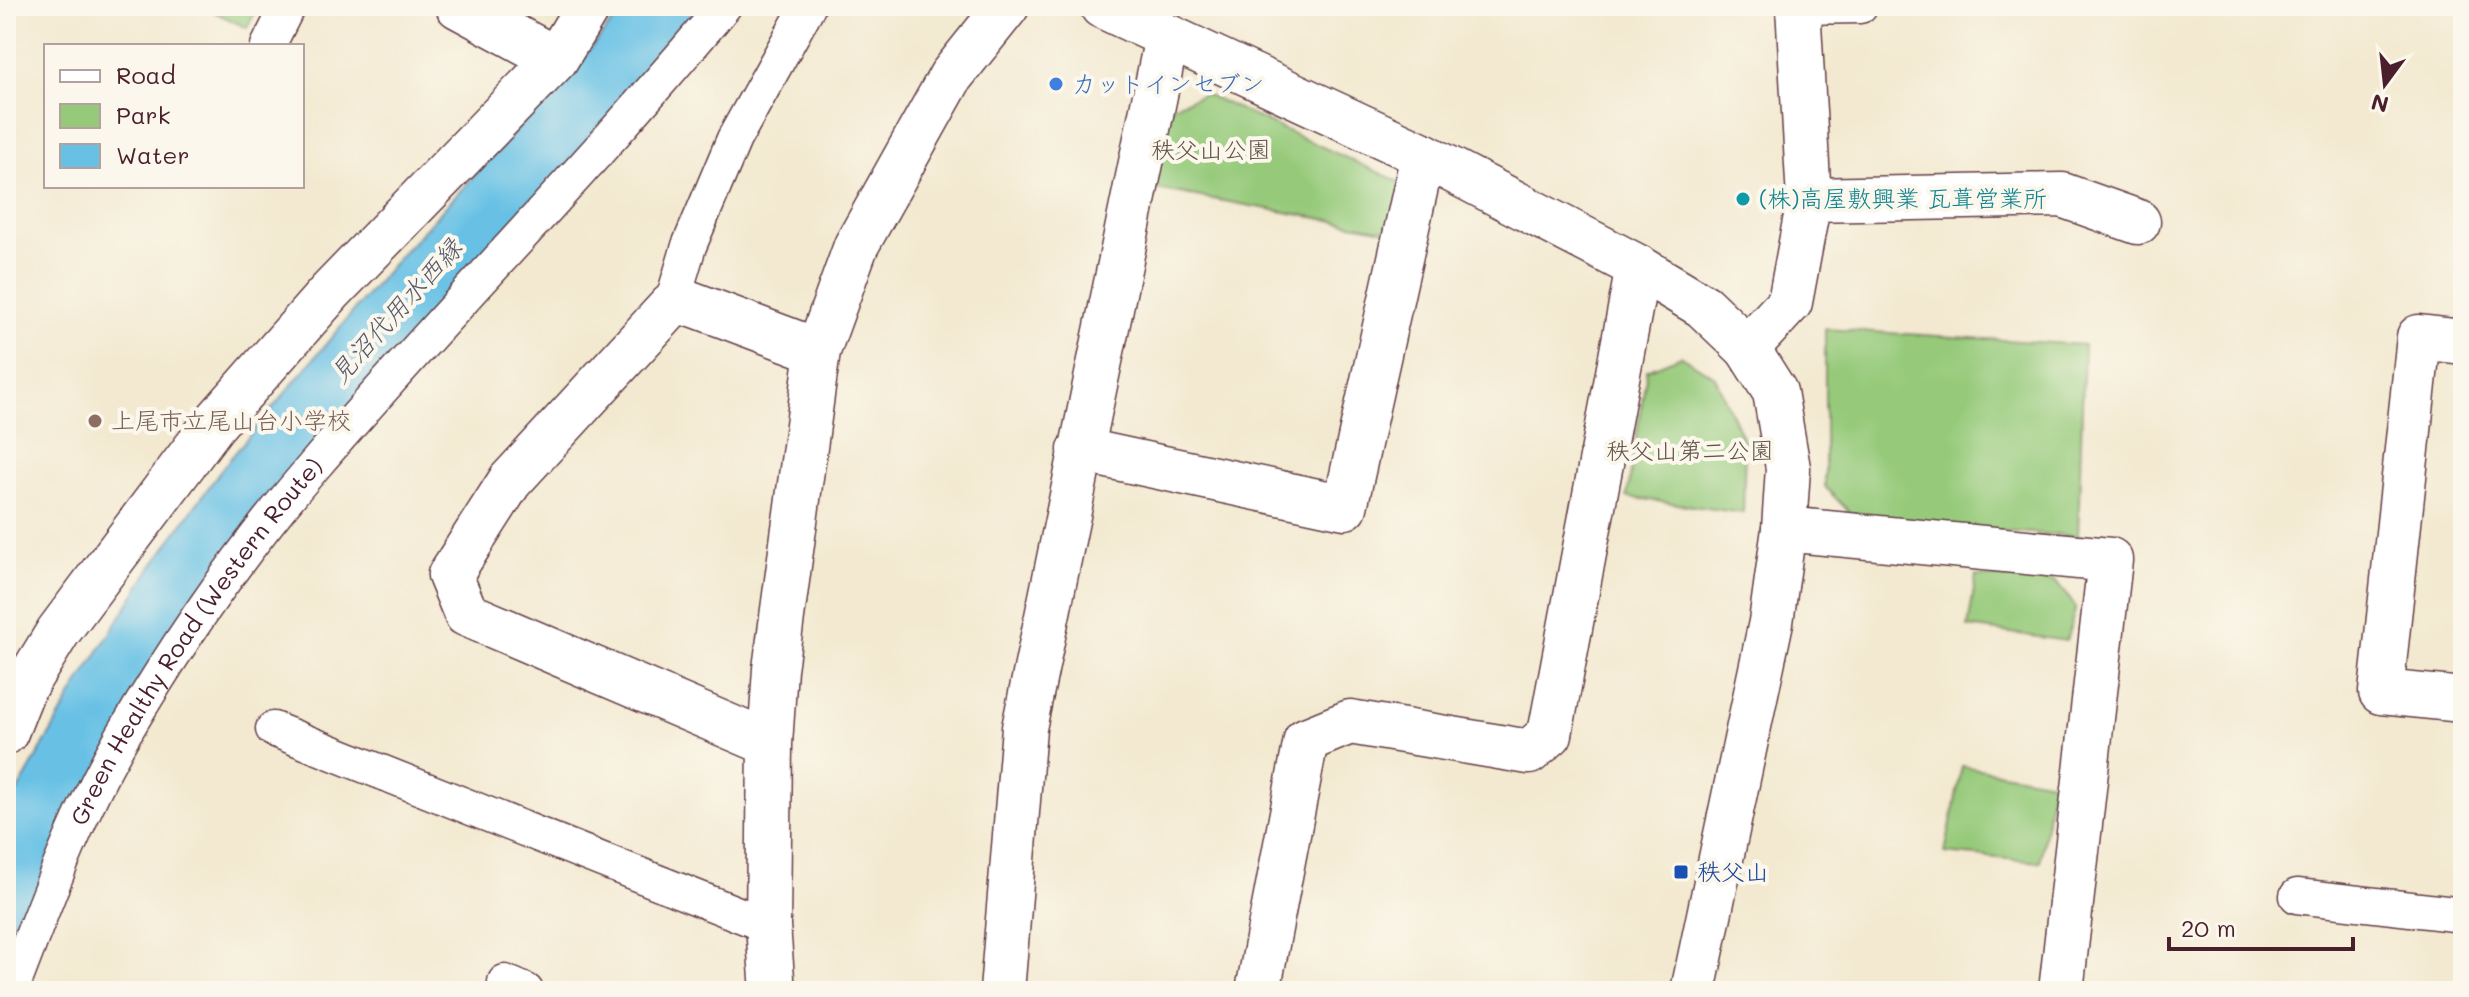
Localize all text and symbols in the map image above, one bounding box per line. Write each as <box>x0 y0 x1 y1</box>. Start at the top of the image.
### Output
legend <box>44 44 304 188</box>
north arrow <box>2345 44 2425 124</box>
text: Road <box>116 59 176 90</box>
place label: カットインセブン <box>1072 67 1264 98</box>
marker: カットインセブン <box>1047 75 1065 93</box>
text: N <box>2368 88 2392 120</box>
text: Park <box>116 99 170 130</box>
park label: 秩父山公園 <box>1151 133 1271 164</box>
text: Water <box>116 139 190 170</box>
place label: (株)高屋敷興業 瓦葺営業所 <box>1759 182 2047 213</box>
marker: (株)高屋敷興業 瓦葺営業所 <box>1734 190 1752 208</box>
water label: 見沼代用水西縁 <box>322 230 470 389</box>
place label: 上尾市立尾山台小学校 <box>111 404 351 435</box>
marker: 上尾市立尾山台小学校 <box>86 412 104 430</box>
park label: 秩父山第二公園 <box>1606 434 1774 465</box>
street label: Green Healthy Road (Western Route) <box>62 450 328 830</box>
place label: 秩父山 <box>1697 855 1769 886</box>
marker: 秩父山 <box>1672 863 1690 881</box>
scale bar <box>2169 901 2353 951</box>
text: 20 m <box>2181 912 2236 943</box>

